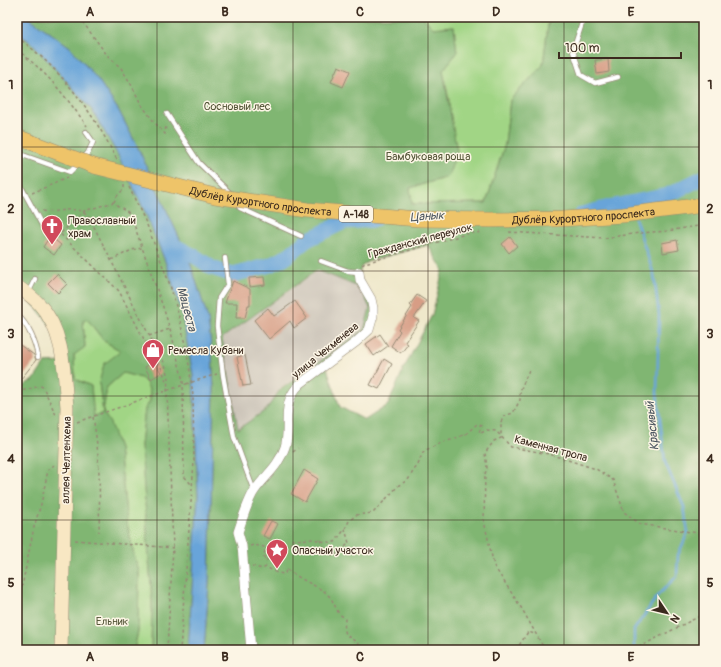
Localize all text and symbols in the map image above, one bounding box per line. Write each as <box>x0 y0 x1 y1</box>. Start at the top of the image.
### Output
text: A <box>86 4 95 20</box>
text: B <box>221 4 229 20</box>
text: C <box>356 4 364 20</box>
text: D <box>492 4 500 20</box>
text: E <box>628 4 635 20</box>
scale bar <box>559 34 681 60</box>
text: 100 m <box>565 41 600 56</box>
text: 1 <box>8 77 14 93</box>
text: 1 <box>707 77 713 93</box>
park label: Сосновый лес <box>204 100 271 113</box>
park label: Бамбуковая роща <box>386 150 470 163</box>
street label: Дублёр Курортного проспекта <box>188 184 332 219</box>
text: 2 <box>7 201 15 217</box>
text: 2 <box>706 201 714 217</box>
street label: Дублёр Курортного проспекта <box>511 205 656 227</box>
road number: А-148 <box>339 206 373 222</box>
water label: Цанык <box>410 208 446 225</box>
church icon: Православный храм <box>39 213 65 246</box>
place label: Православный храм <box>68 214 136 240</box>
street label: Гражданский переулок <box>367 220 474 261</box>
water label: Мацеста <box>173 285 200 334</box>
street label: улица Чекменева <box>289 320 361 382</box>
text: 3 <box>7 326 15 342</box>
text: 3 <box>706 326 714 342</box>
shop icon: Ремесла Кубани <box>140 337 166 370</box>
place label: Ремесла Кубани <box>168 344 243 357</box>
water label: Красивый <box>642 400 663 451</box>
street label: аллея Челтенхема <box>59 416 74 504</box>
street label: Каменная тропа <box>513 432 589 464</box>
text: 4 <box>7 451 15 467</box>
text: 4 <box>706 451 714 467</box>
place icon: Опасный участок <box>264 537 290 570</box>
place label: Опасный участок <box>292 544 374 557</box>
text: 5 <box>7 575 15 591</box>
text: 5 <box>706 575 714 591</box>
north arrow <box>647 593 687 633</box>
text: N <box>667 612 682 626</box>
park label: Ельник <box>96 615 129 628</box>
text: A <box>86 649 95 665</box>
text: B <box>221 649 229 665</box>
text: C <box>356 649 364 665</box>
text: D <box>492 649 500 665</box>
text: E <box>628 649 635 665</box>

